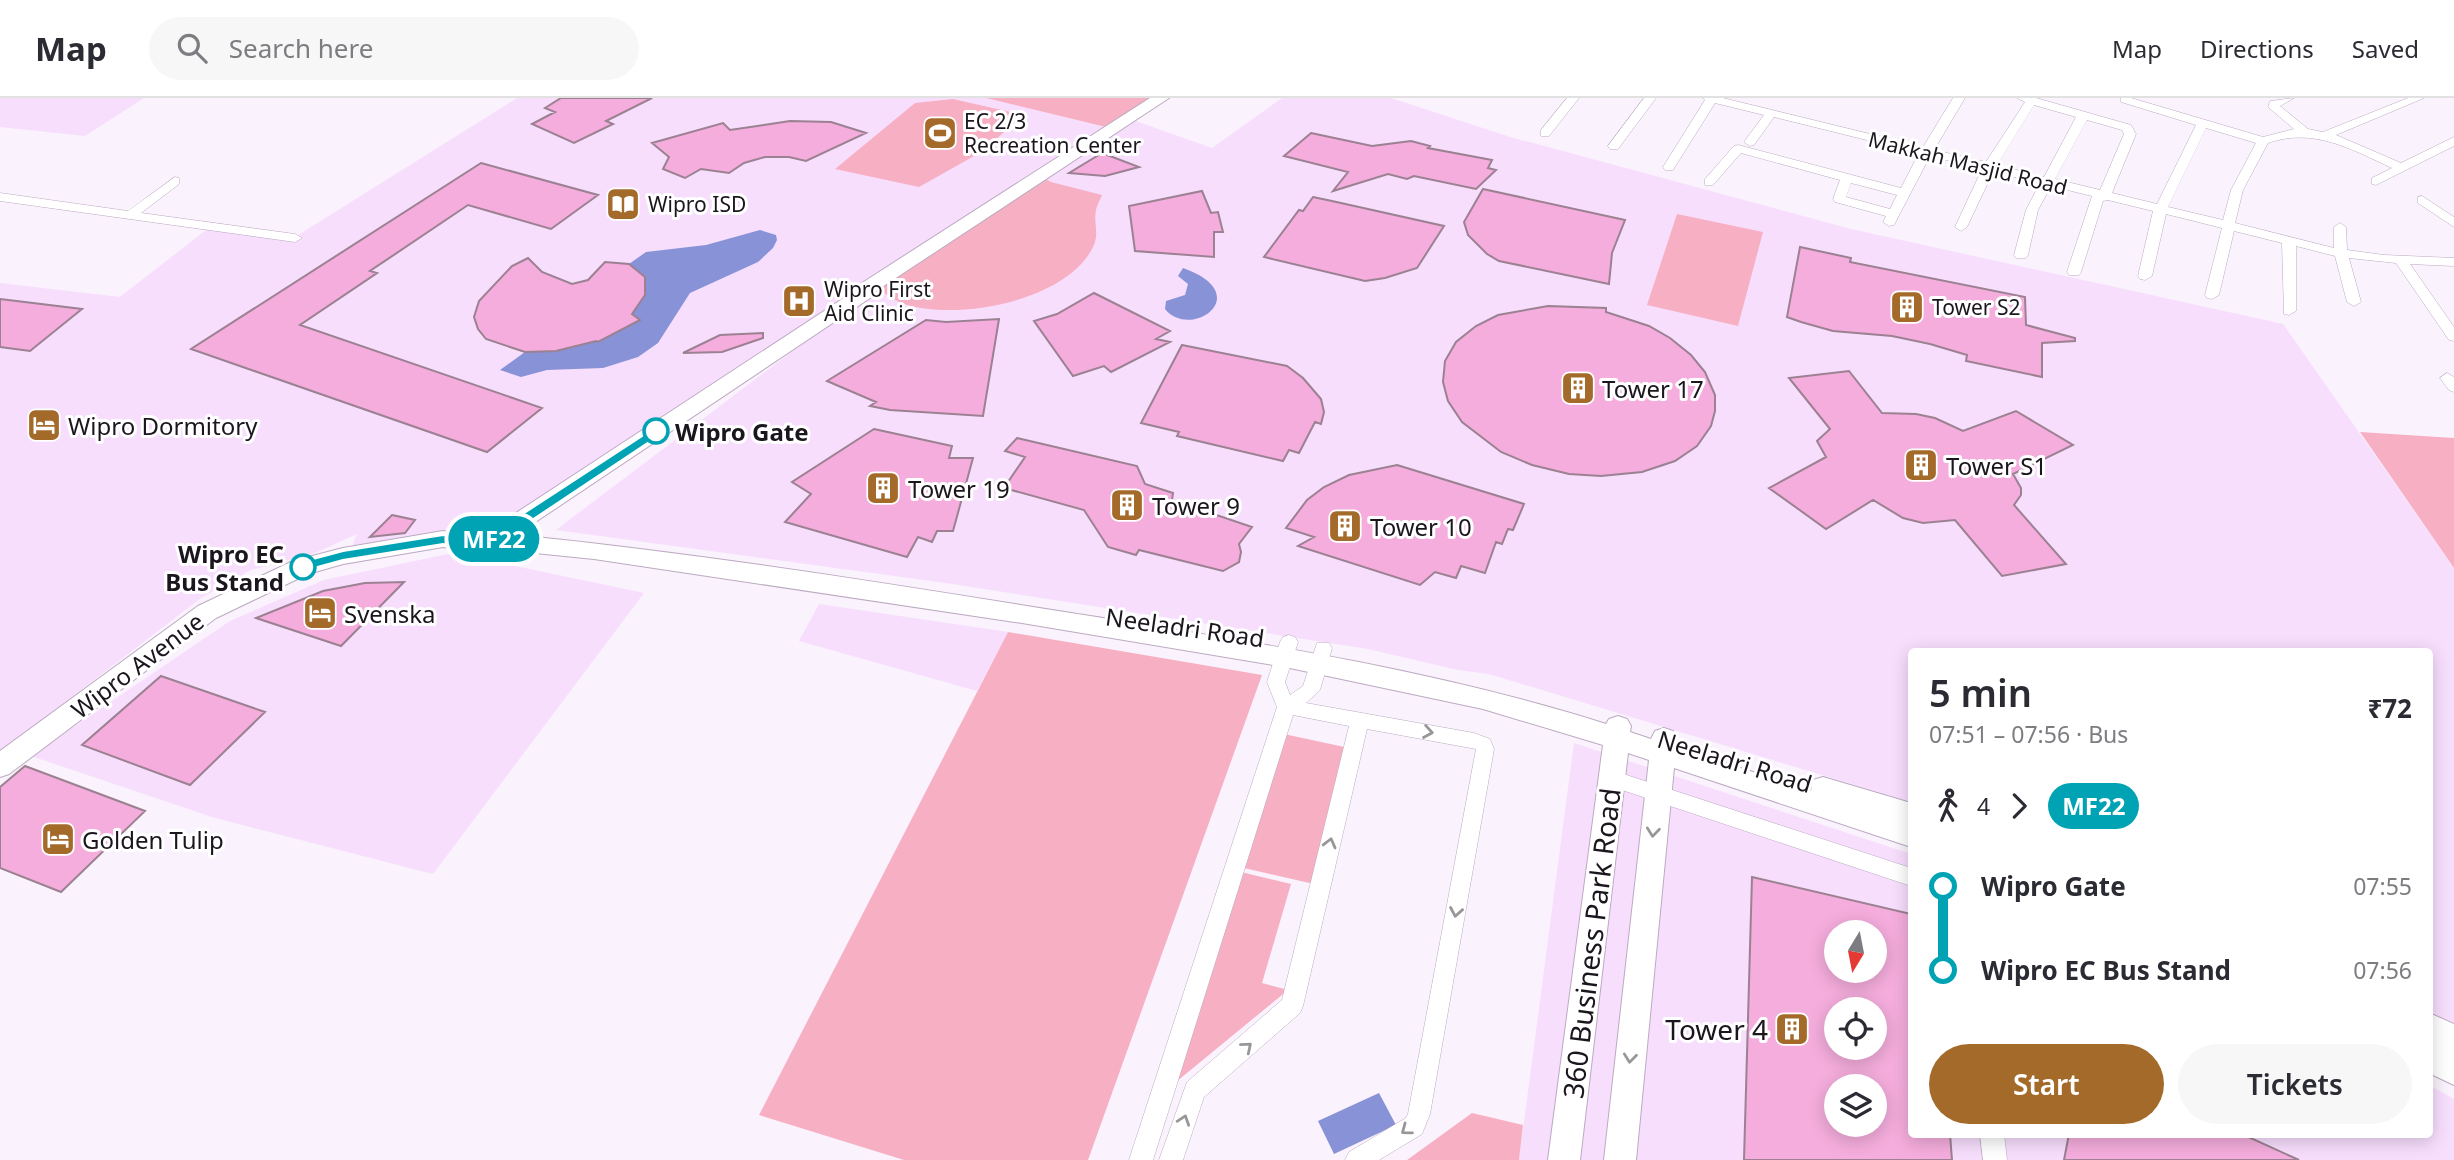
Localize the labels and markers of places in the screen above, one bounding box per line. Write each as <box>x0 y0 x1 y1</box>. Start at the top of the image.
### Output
place label: EC 2/3 Recreation Center <box>964 107 1142 159</box>
sports icon: EC 2/3 Recreation Center <box>921 114 959 152</box>
library icon: Wipro ISD <box>604 185 642 223</box>
place label: Wipro ISD <box>648 190 746 218</box>
place label: Wipro First Aid Clinic <box>824 275 931 327</box>
hospital icon: Wipro First Aid Clinic <box>780 282 818 320</box>
building icon: Tower S2 <box>1888 288 1926 326</box>
place label: Tower S2 <box>1932 293 2021 321</box>
building icon: Tower 17 <box>1559 369 1597 407</box>
place label: Tower 17 <box>1602 372 1704 405</box>
hotel icon: Wipro Dormitory <box>25 406 63 444</box>
place label: Wipro Dormitory <box>68 409 258 442</box>
place label: Wipro Gate <box>675 415 809 448</box>
marker: Wipro Gate <box>643 418 669 444</box>
building icon: Tower S1 <box>1902 446 1940 484</box>
place label: Tower S1 <box>1946 449 2047 482</box>
building icon: Tower 19 <box>864 469 902 507</box>
place label: Tower 19 <box>908 472 1010 505</box>
building icon: Tower 9 <box>1108 486 1146 524</box>
place label: Tower 9 <box>1152 489 1240 522</box>
building icon: Tower 10 <box>1326 507 1364 545</box>
place label: Tower 10 <box>1370 510 1472 543</box>
place label: Wipro EC Bus Stand <box>165 537 284 598</box>
marker: Wipro EC Bus Stand <box>290 554 316 580</box>
hotel icon: Svenska <box>301 594 339 632</box>
place label: Svenska <box>344 597 436 630</box>
hotel icon: Golden Tulip <box>39 820 77 858</box>
place label: Golden Tulip <box>82 823 224 856</box>
place label: Tower 4 <box>1665 1010 1768 1048</box>
building icon: Tower 4 <box>1773 1010 1811 1048</box>

